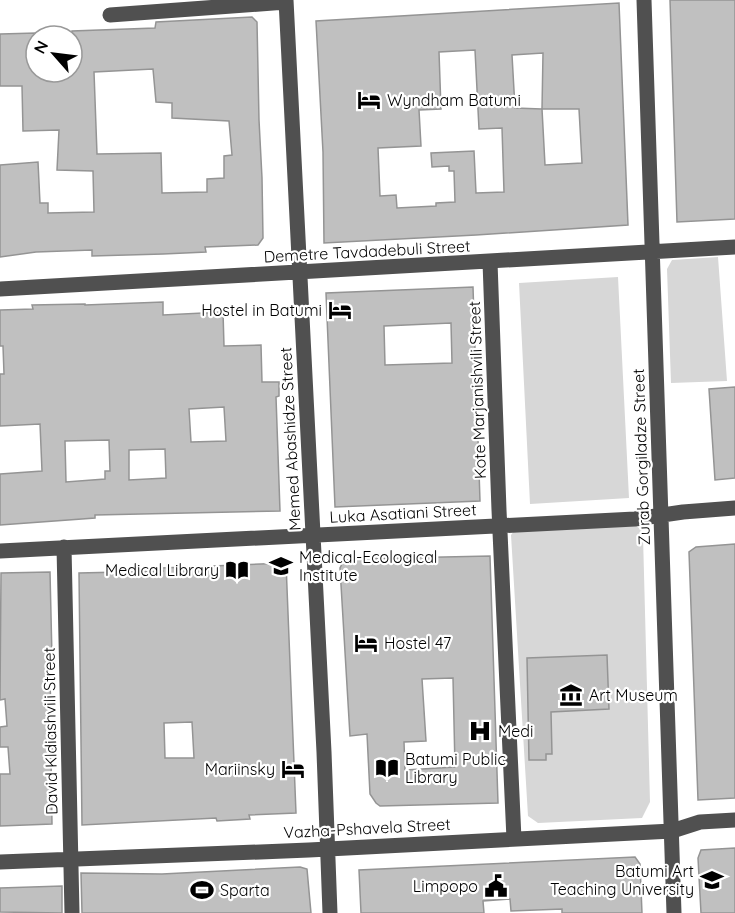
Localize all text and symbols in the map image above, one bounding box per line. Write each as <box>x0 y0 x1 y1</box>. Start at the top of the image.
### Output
north arrow <box>24 24 84 84</box>
text: N <box>29 37 52 57</box>
hotel icon: Wyndham Batumi <box>356 87 382 113</box>
place label: Wyndham Batumi <box>387 90 521 110</box>
street label: Demetre Tavdadebuli Street <box>263 236 471 266</box>
hotel icon: Hostel in Batumi <box>327 297 353 323</box>
place label: Hostel in Batumi <box>201 300 322 320</box>
street label: Kote Marjanishvili Street <box>464 301 490 479</box>
street label: Memed Abashidze Street <box>275 347 305 531</box>
street label: Zurab Gorgiladze Street <box>628 368 654 546</box>
street label: Luka Asatiani Street <box>329 499 477 527</box>
place label: Medical-Ecological Institute <box>299 547 438 585</box>
school or university icon: Medical-Ecological Institute <box>268 553 294 579</box>
library icon: Medical Library <box>224 557 250 583</box>
place label: Medical Library <box>105 560 219 580</box>
hotel icon: Hostel 47 <box>353 630 379 656</box>
place label: Hostel 47 <box>384 633 451 653</box>
street label: David Kldiashvili Street <box>39 647 61 815</box>
museum icon: Art Museum <box>558 682 584 708</box>
place label: Art Museum <box>589 685 678 705</box>
hospital icon: Medi <box>467 718 493 744</box>
place label: Medi <box>498 721 533 741</box>
place label: Batumi Public Library <box>405 749 506 787</box>
library icon: Batumi Public Library <box>374 755 400 781</box>
hotel icon: Mariinsky <box>280 756 306 782</box>
place label: Mariinsky <box>205 759 275 779</box>
street label: Vazha-Pshavela Street <box>283 814 451 842</box>
place label: Batumi Art Teaching University <box>550 861 694 899</box>
school or university icon: Batumi Art Teaching University <box>699 867 725 893</box>
public building icon: Limpopo <box>483 873 509 899</box>
place label: Limpopo <box>413 876 478 896</box>
sports icon: Sparta <box>189 877 215 903</box>
place label: Sparta <box>220 880 270 900</box>

